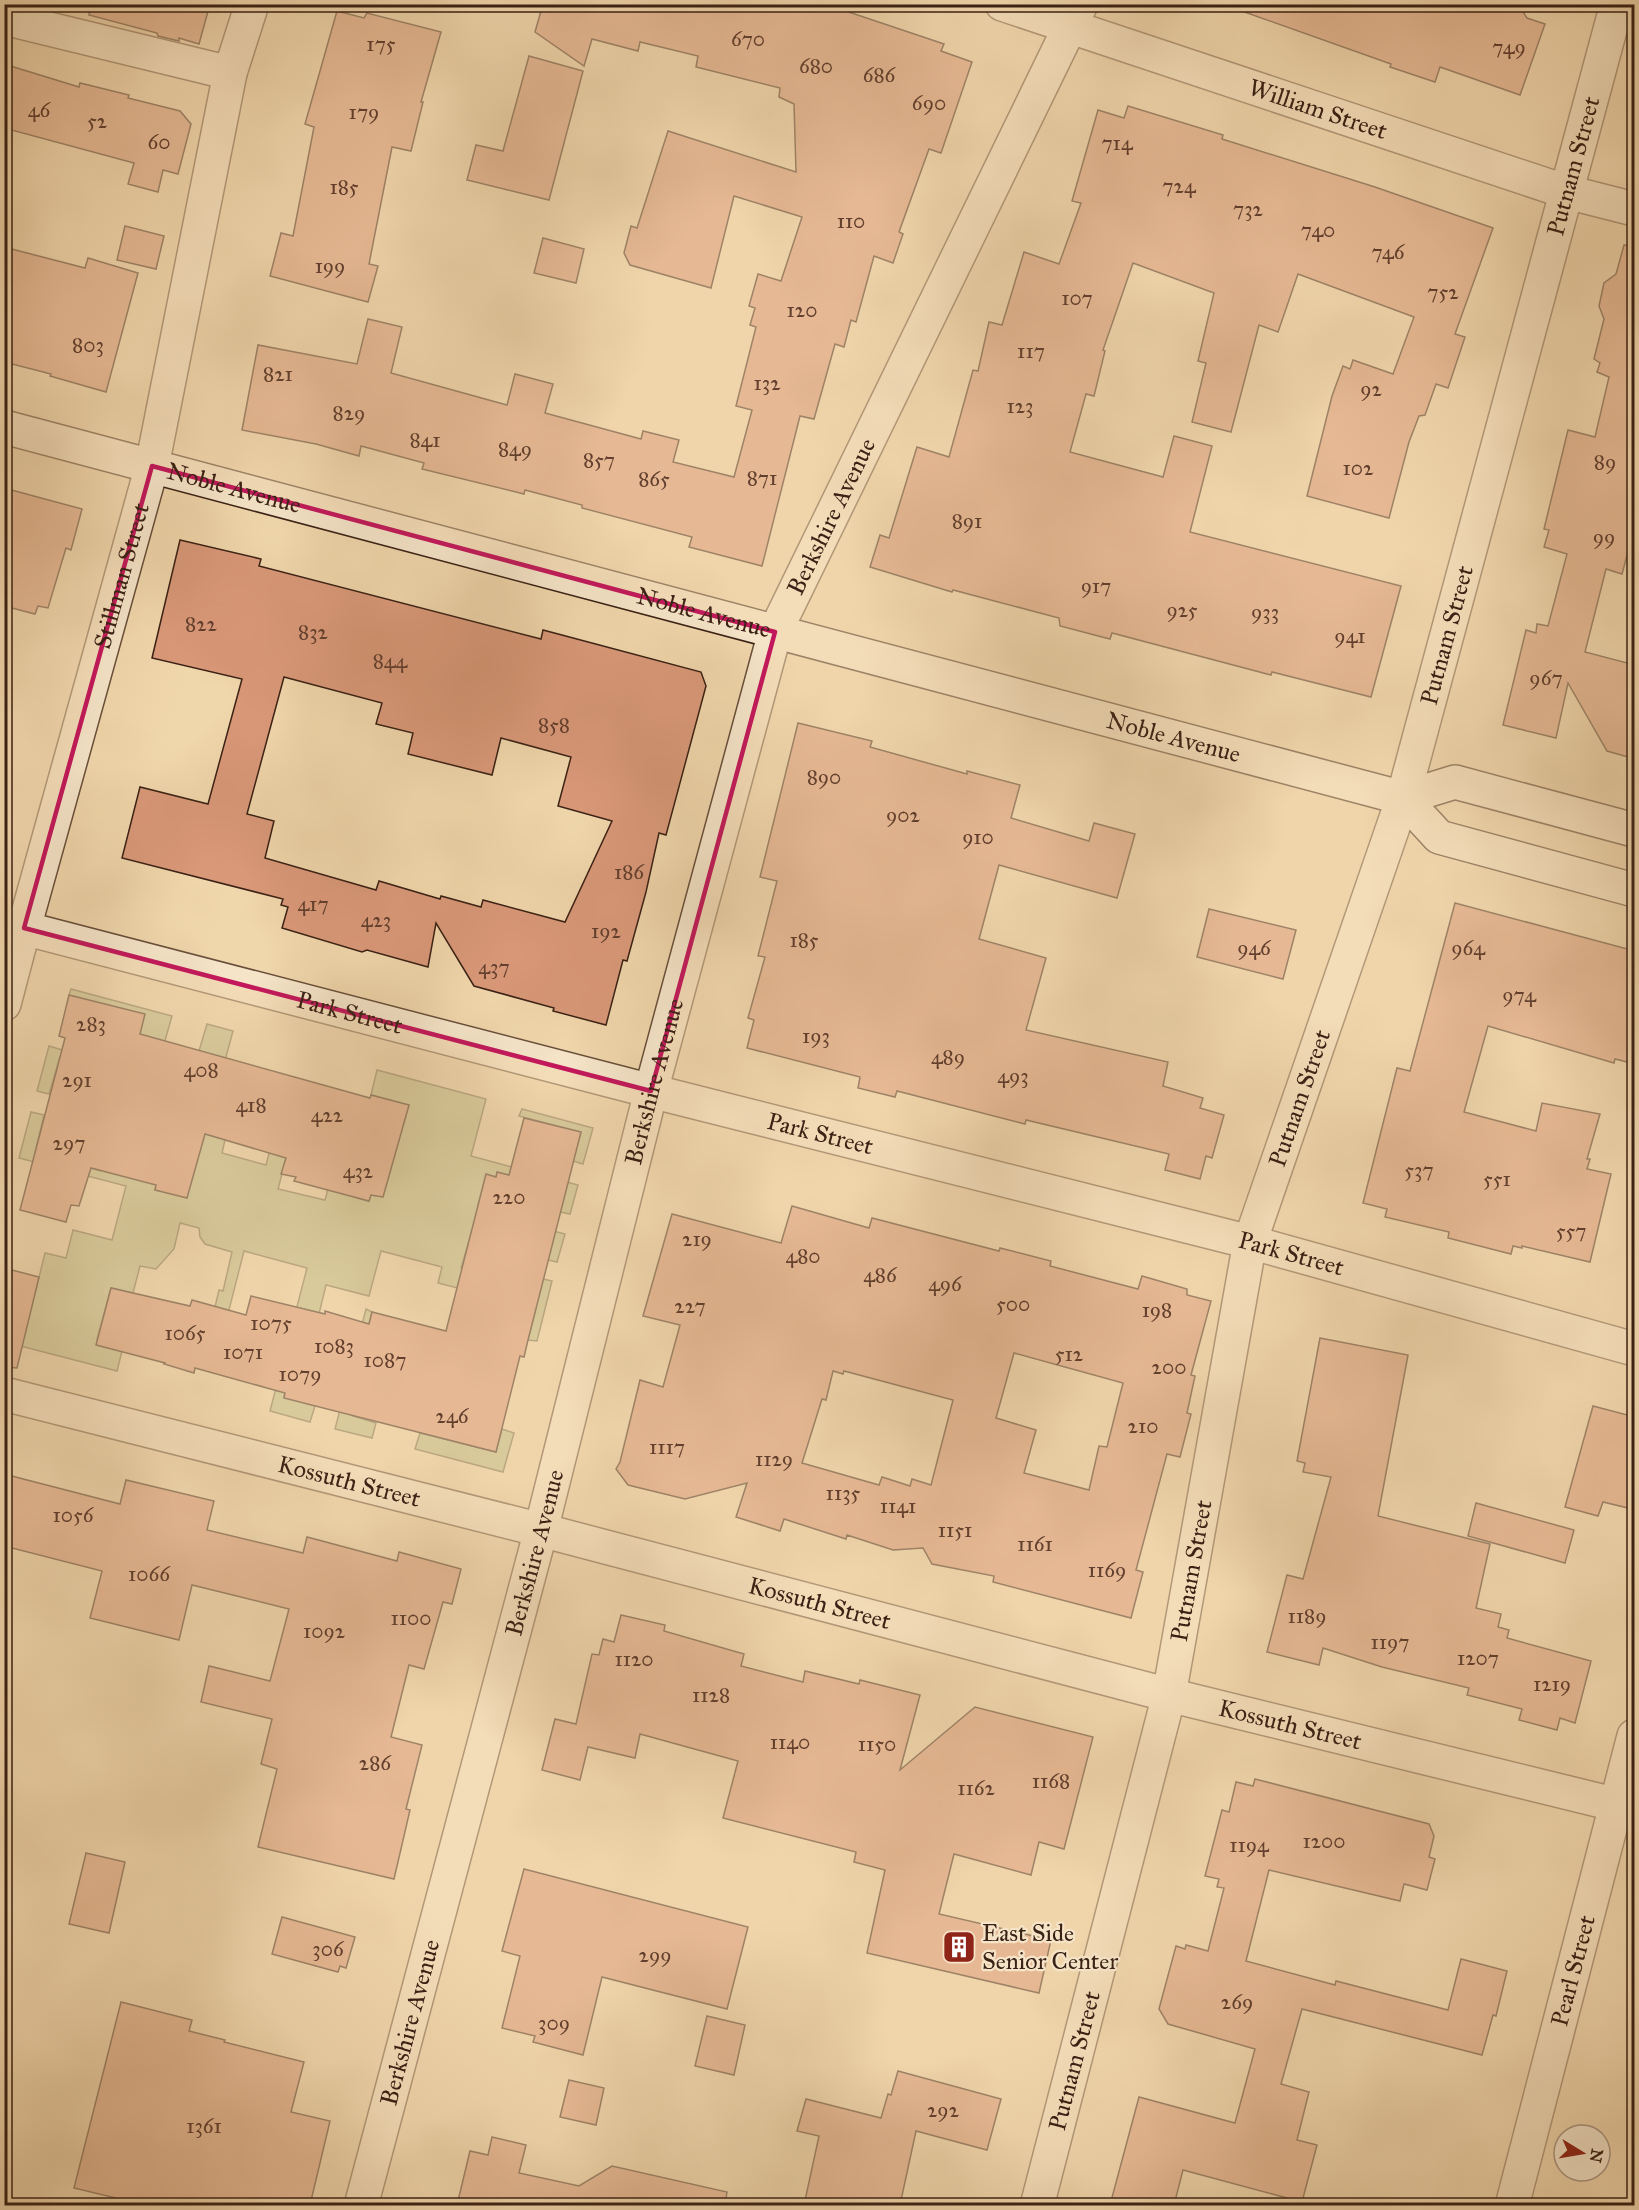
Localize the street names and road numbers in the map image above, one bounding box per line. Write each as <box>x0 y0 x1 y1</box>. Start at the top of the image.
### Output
street label: William Street <box>1245 72 1392 146</box>
street label: Putnam Street <box>1540 93 1607 239</box>
street label: Berkshire Avenue <box>780 433 882 600</box>
street label: Noble Avenue <box>164 456 304 520</box>
street label: Stillman Street <box>87 499 156 652</box>
street label: Putnam Street <box>1414 562 1480 708</box>
street label: Noble Avenue <box>634 580 774 645</box>
street label: Noble Avenue <box>1103 705 1244 769</box>
street label: Park Street <box>293 985 406 1041</box>
street label: Berkshire Avenue <box>618 995 690 1168</box>
street label: Putnam Street <box>1262 1025 1337 1171</box>
street label: Park Street <box>764 1106 877 1162</box>
street label: Park Street <box>1235 1225 1348 1283</box>
street label: Kossuth Street <box>275 1449 424 1514</box>
street label: Berkshire Avenue <box>498 1466 571 1639</box>
street label: Putnam Street <box>1164 1497 1219 1644</box>
street label: Kossuth Street <box>745 1570 894 1636</box>
street label: Kossuth Street <box>1216 1693 1365 1757</box>
street label: Pearl Street <box>1544 1912 1602 2029</box>
street label: Berkshire Avenue <box>373 1936 446 2109</box>
street label: Putnam Street <box>1042 1987 1107 2134</box>

